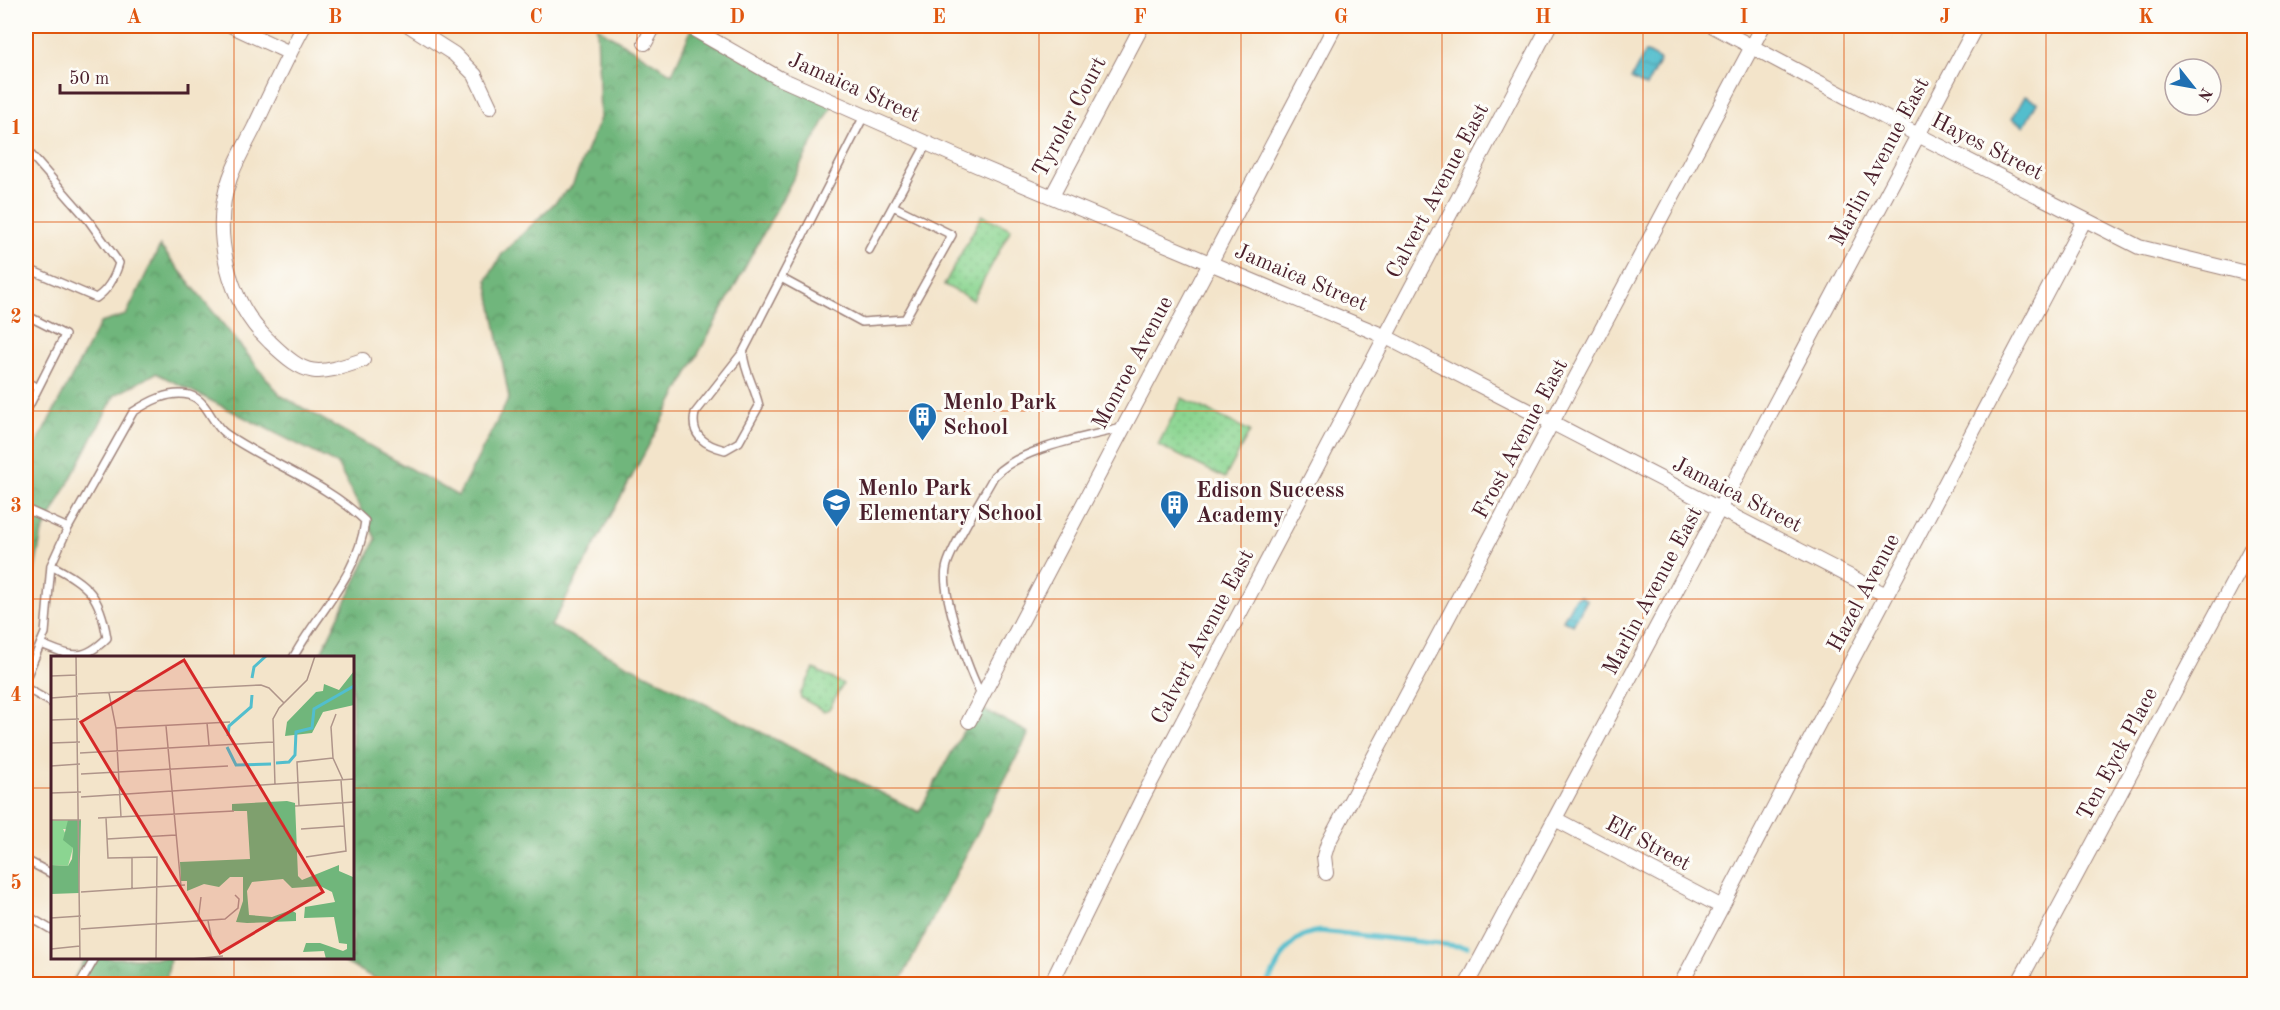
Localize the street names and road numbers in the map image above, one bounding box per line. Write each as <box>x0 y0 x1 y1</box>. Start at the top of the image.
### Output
street label: Jamaica Street <box>785 49 923 127</box>
street label: Tyroler Court <box>1029 53 1111 181</box>
street label: Marlin Avenue East <box>1826 74 1934 250</box>
street label: Calvert Avenue East <box>1383 100 1493 282</box>
street label: Hayes Street <box>1927 109 2047 185</box>
street label: Jamaica Street <box>1231 240 1371 316</box>
street label: Monroe Avenue <box>1089 293 1177 433</box>
street label: Frost Avenue East <box>1470 355 1572 523</box>
street label: Jamaica Street <box>1669 453 1805 537</box>
street label: Marlin Avenue East <box>1599 503 1707 679</box>
street label: Hazel Avenue <box>1824 530 1904 656</box>
street label: Calvert Avenue East <box>1148 546 1258 728</box>
street label: Ten Eyck Place <box>2074 684 2162 824</box>
street label: Elf Street <box>1602 812 1694 876</box>

